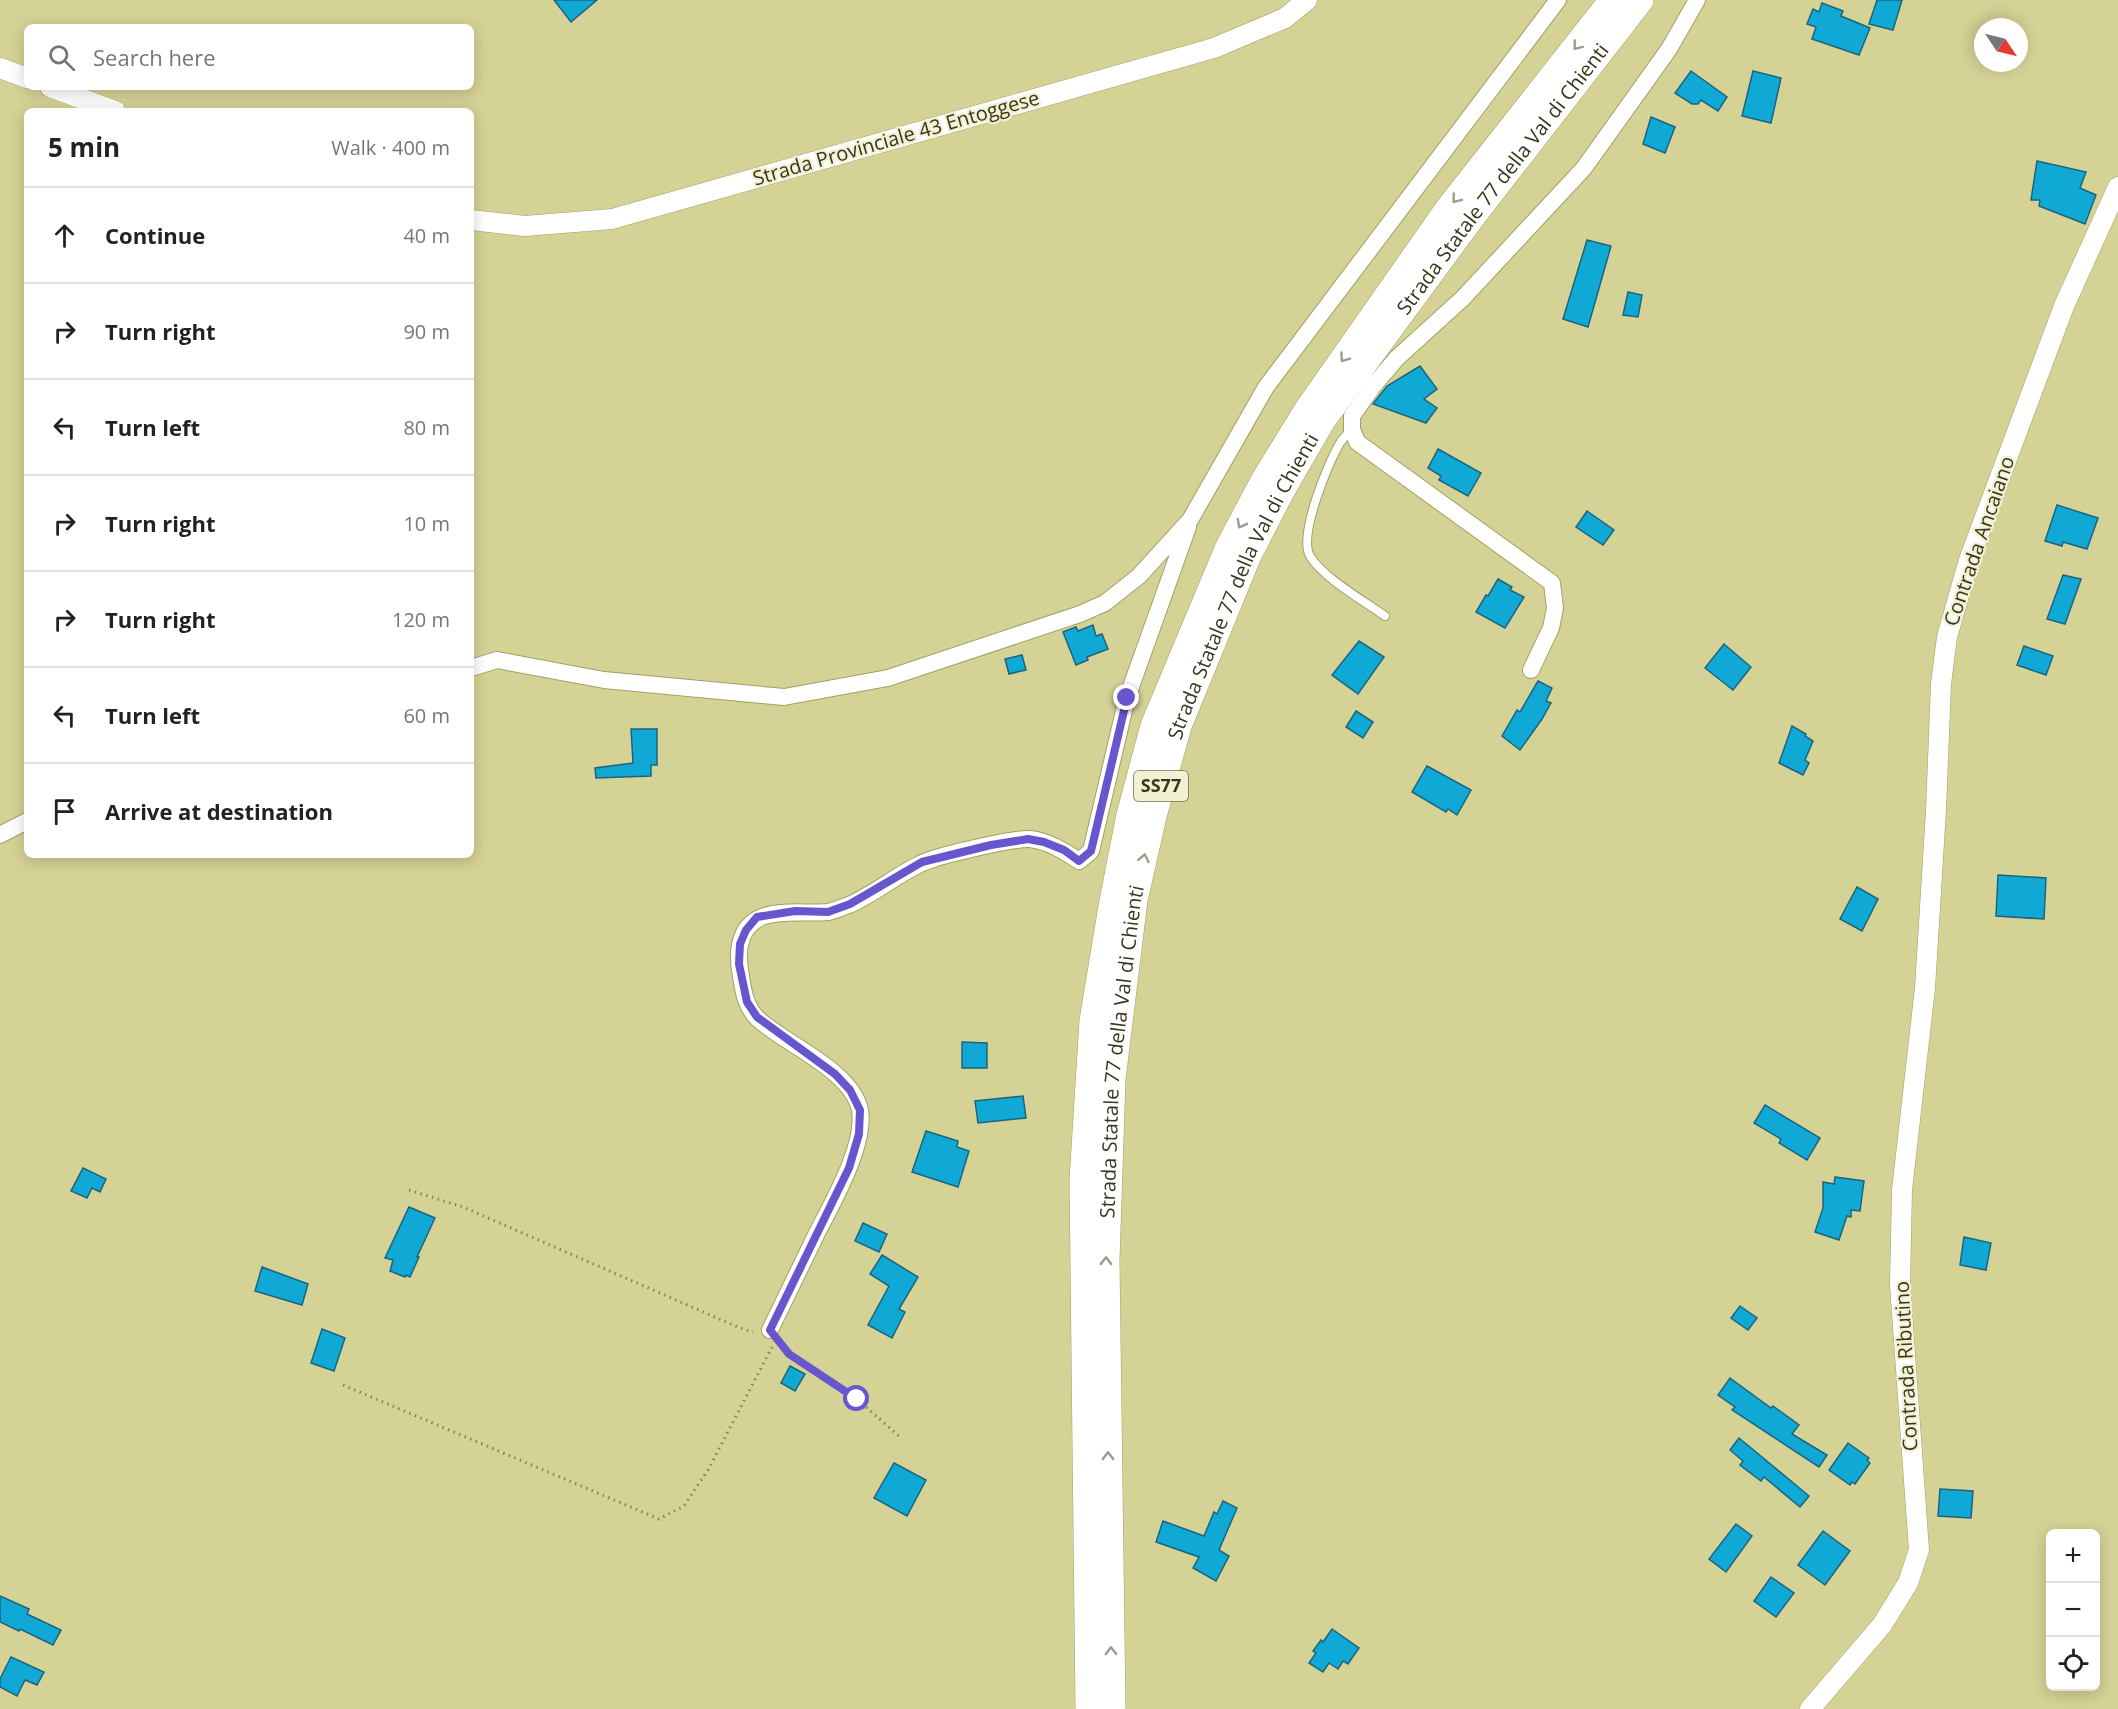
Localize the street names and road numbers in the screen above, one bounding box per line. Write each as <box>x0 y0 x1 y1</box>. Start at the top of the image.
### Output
street label: Strada Statale 77 della Val di Chienti <box>1390 38 1614 320</box>
street label: Strada Provinciale 43 Entoggese <box>749 84 1042 191</box>
street label: Strada Statale 77 della Val di Chienti <box>1161 428 1324 742</box>
street label: Contrada Ancaiano <box>1937 452 2020 629</box>
road number: SS77 <box>1134 771 1188 801</box>
street label: Strada Statale 77 della Val di Chienti <box>1093 883 1150 1219</box>
street label: Contrada Ributino <box>1888 1280 1923 1452</box>

